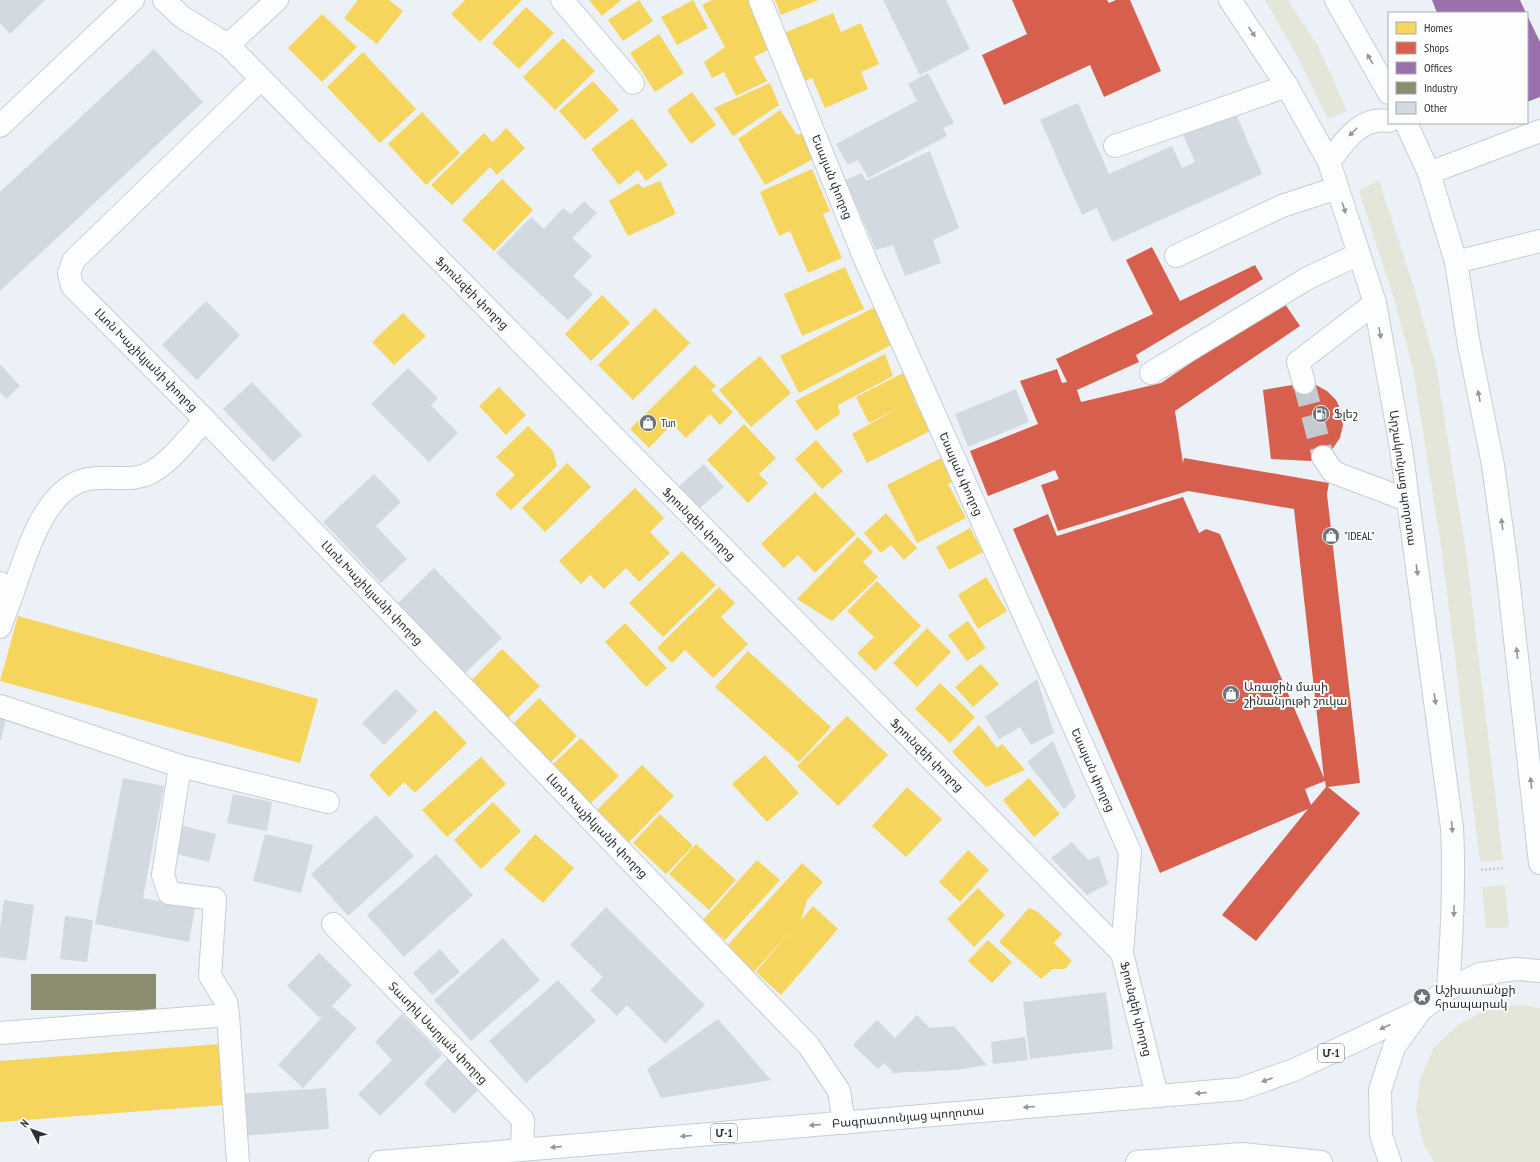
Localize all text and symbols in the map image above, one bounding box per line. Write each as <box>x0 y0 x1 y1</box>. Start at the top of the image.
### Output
legend <box>1388 12 1528 124</box>
text: Homes <box>1424 20 1452 35</box>
one-way arrow <box>1248 27 1255 38</box>
text: Shops <box>1424 40 1449 55</box>
one-way arrow <box>1366 53 1373 65</box>
text: Offices <box>1424 60 1452 75</box>
text: Industry <box>1424 80 1458 95</box>
text: Other <box>1424 100 1448 115</box>
one-way arrow <box>1349 127 1358 137</box>
street label: Եսայան փողոց <box>809 132 856 221</box>
one-way arrow <box>1341 203 1347 215</box>
street label: Ֆրունզեի փողոց <box>433 253 512 332</box>
street label: Լևոն Խաչիկյանի փողոց <box>92 305 201 414</box>
one-way arrow <box>1377 327 1383 339</box>
one-way arrow <box>1476 390 1482 402</box>
fuel station icon: Ֆլեշ <box>1311 404 1331 424</box>
place label: Ֆլեշ <box>1334 406 1358 421</box>
street label: Արշակունյաց պողոտա <box>1387 409 1420 547</box>
shop icon: Tun <box>638 413 658 433</box>
place label: Tun <box>661 415 676 430</box>
street label: Եսայան փողոց <box>936 430 987 518</box>
street label: Ֆրունզեի փողոց <box>660 484 739 563</box>
one-way arrow <box>1499 518 1505 530</box>
shop icon: "IDEAL" <box>1321 526 1341 546</box>
place label: "IDEAL" <box>1344 528 1375 543</box>
street label: Լևոն Խաչիկյանի փողոց <box>318 537 426 648</box>
one-way arrow <box>1414 564 1420 576</box>
one-way arrow <box>1514 647 1520 659</box>
place label: Առաջին մասի շինանյութի շուկա <box>1244 679 1347 708</box>
shop icon: Առաջին մասի շինանյութի շուկա <box>1221 684 1241 704</box>
one-way arrow <box>1431 693 1438 705</box>
street label: Ֆրունզեի փողոց <box>888 715 967 794</box>
street label: Եսայան փողոց <box>1068 726 1119 814</box>
street label: Լևոն Խաչիկյանի փողոց <box>543 770 651 881</box>
one-way arrow <box>1528 777 1534 789</box>
one-way arrow <box>1449 821 1455 834</box>
one-way arrow <box>1451 905 1457 918</box>
street label: Ֆրունզեի փողոց <box>1117 960 1156 1058</box>
street label: Տատիկ Սարյան փողոց <box>386 978 491 1087</box>
place label: Աշխատանքի հրապարակ <box>1435 982 1516 1011</box>
place icon: Աշխատանքի հրապարակ <box>1412 987 1432 1007</box>
one-way arrow <box>1380 1024 1391 1030</box>
road number: Մ-1 <box>1318 1044 1344 1062</box>
one-way arrow <box>1260 1077 1272 1083</box>
one-way arrow <box>1195 1089 1207 1096</box>
street label: Բագրատունյաց պողոտա <box>831 1102 985 1131</box>
one-way arrow <box>1023 1104 1035 1111</box>
north arrow <box>12 1110 52 1150</box>
text: N <box>17 1117 32 1130</box>
one-way arrow <box>809 1122 821 1128</box>
road number: Մ-1 <box>711 1124 737 1142</box>
one-way arrow <box>680 1133 692 1139</box>
one-way arrow <box>550 1144 562 1151</box>

